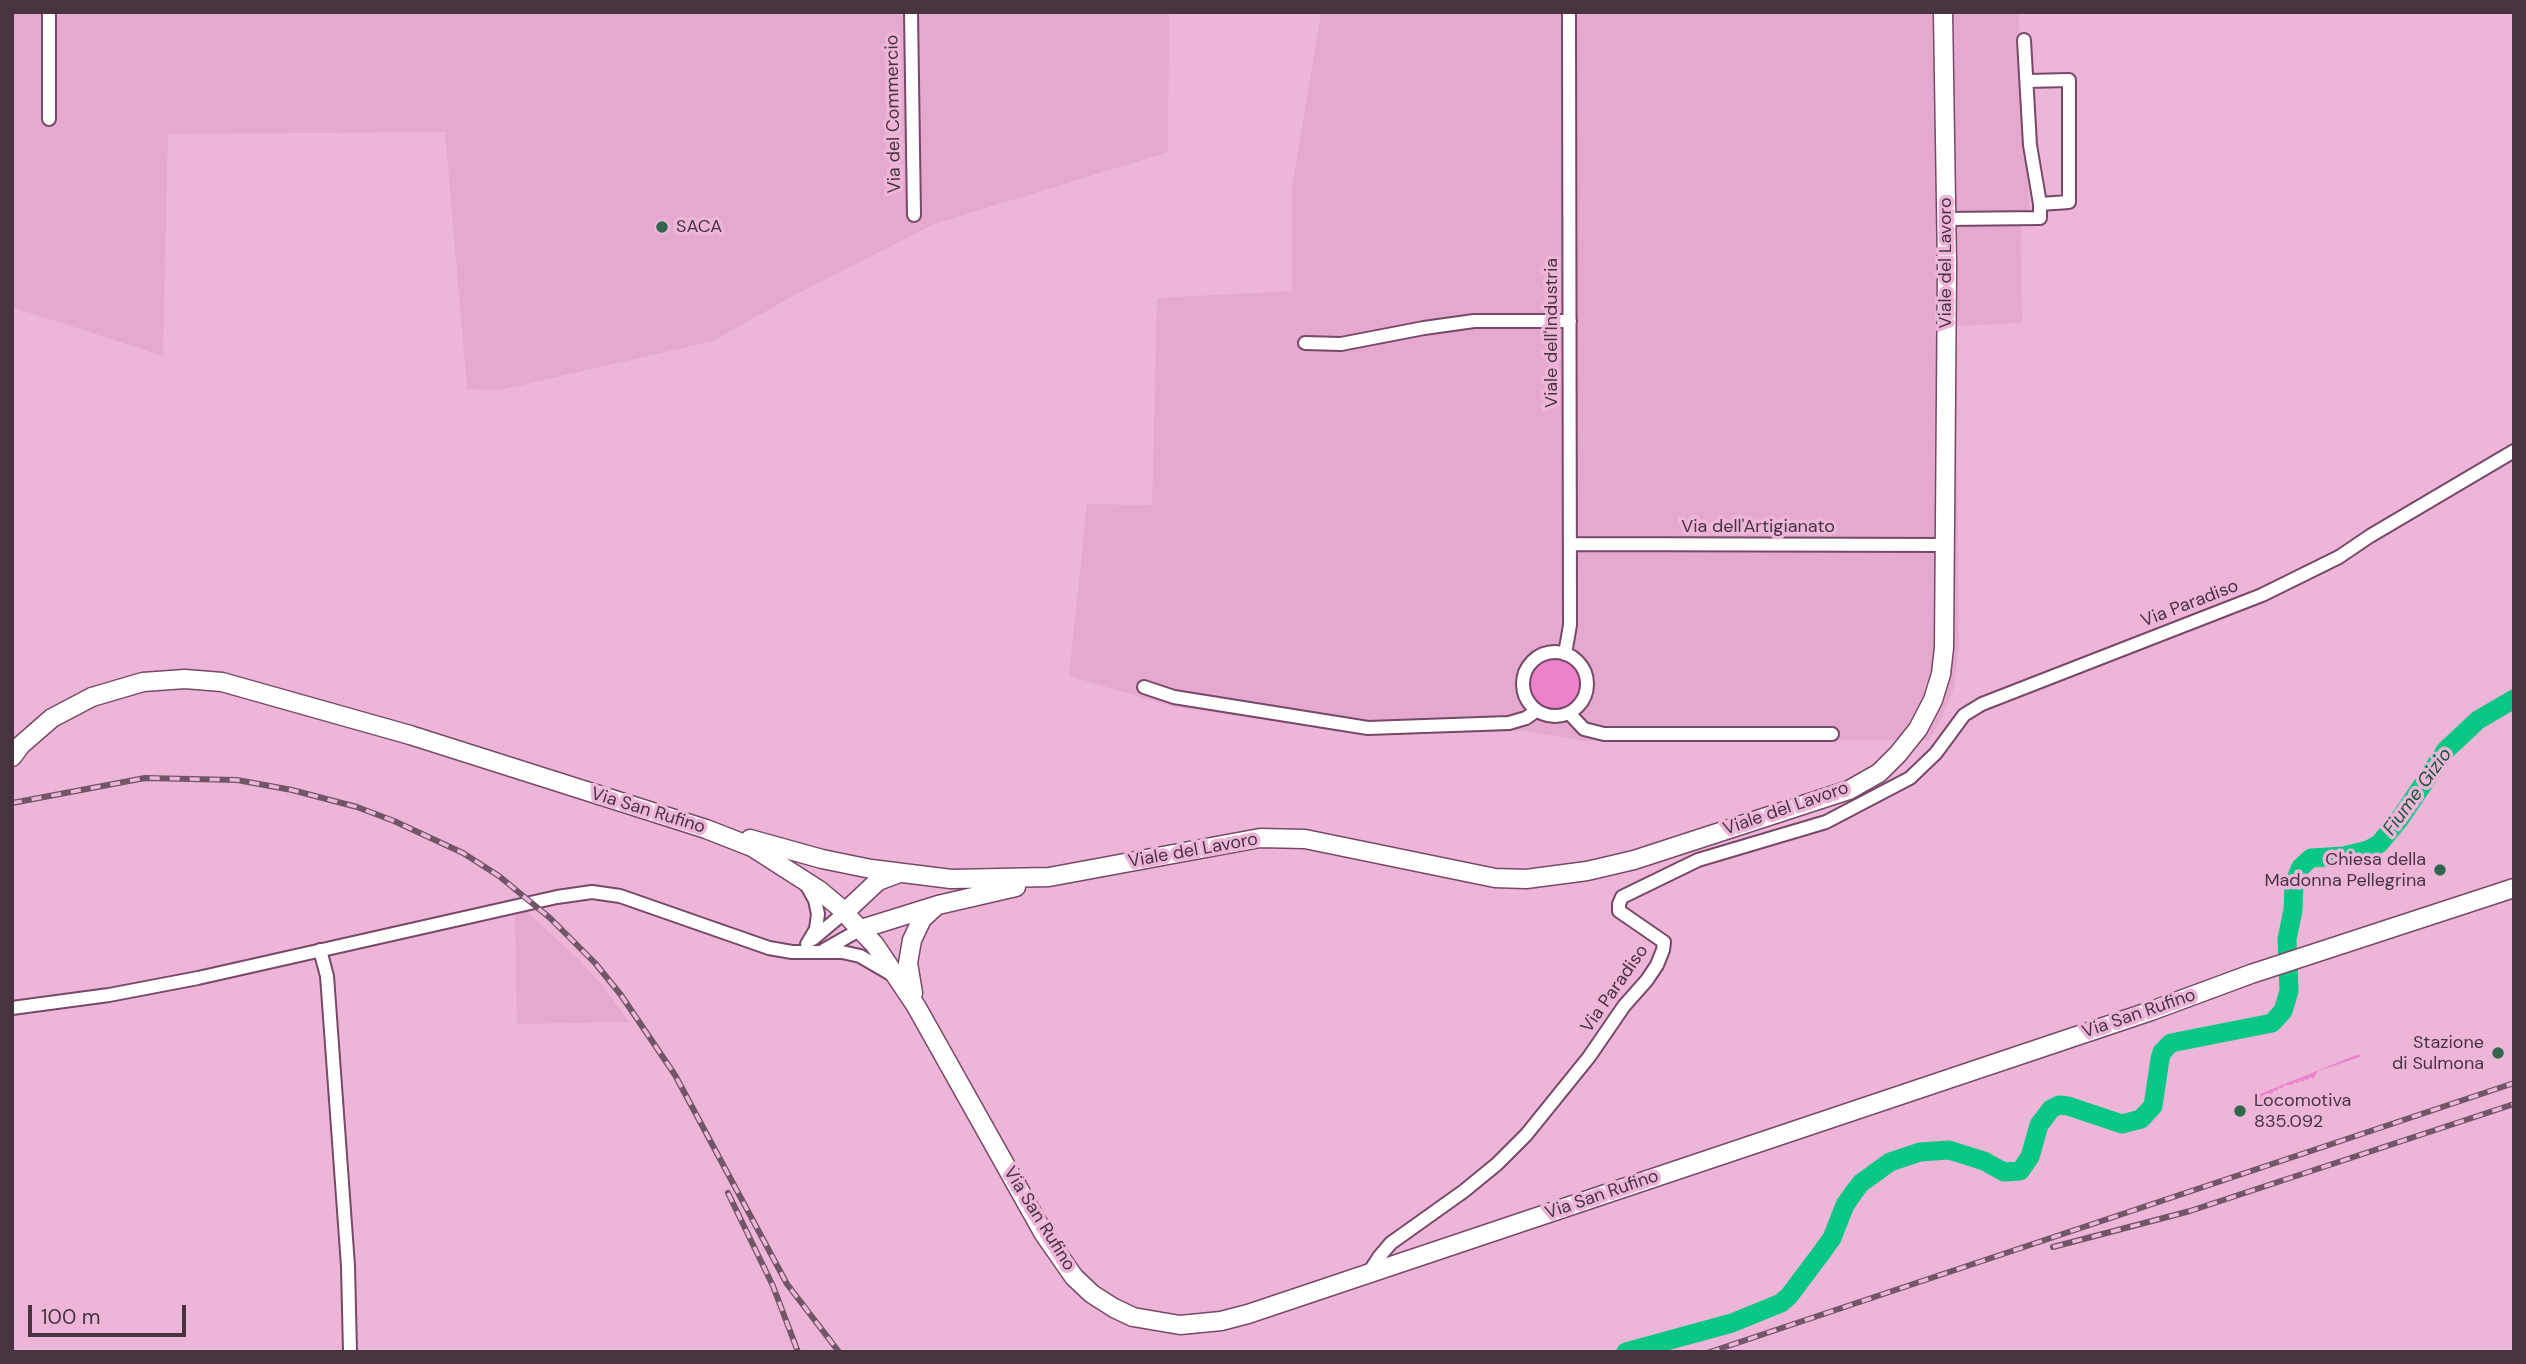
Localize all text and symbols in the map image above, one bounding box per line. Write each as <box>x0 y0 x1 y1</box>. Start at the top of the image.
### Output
street label: Via del Commercio <box>882 34 906 194</box>
street label: Viale del Lavoro <box>1935 197 1957 329</box>
place label: SACA <box>676 216 722 238</box>
marker: SACA <box>654 219 670 235</box>
street label: Viale dell'Industria <box>1541 258 1563 408</box>
street label: Via dell'Artigianato <box>1681 516 1835 538</box>
street label: Via Paradiso <box>2138 576 2242 632</box>
water label: Fiume Gizio <box>2379 744 2457 840</box>
street label: Viale del Lavoro <box>1720 777 1852 841</box>
street label: Via San Rufino <box>588 783 708 839</box>
street label: Viale del Lavoro <box>1127 829 1259 873</box>
place label: Chiesa della Madonna Pellegrina <box>2264 849 2426 892</box>
marker: Chiesa della Madonna Pellegrina <box>2432 862 2448 878</box>
street label: Via Paradiso <box>1577 941 1653 1037</box>
street label: Via San Rufino <box>2079 985 2199 1043</box>
place label: Stazione di Sulmona <box>2392 1032 2484 1074</box>
marker: Stazione di Sulmona <box>2490 1045 2506 1061</box>
place label: Locomotiva 835.092 <box>2254 1090 2351 1132</box>
marker: Locomotiva 835.092 <box>2232 1103 2248 1119</box>
street label: Via San Rufino <box>998 1163 1080 1275</box>
street label: Via San Rufino <box>1542 1166 1662 1224</box>
scale bar <box>32 1290 189 1334</box>
text: 100 m <box>41 1303 101 1331</box>

